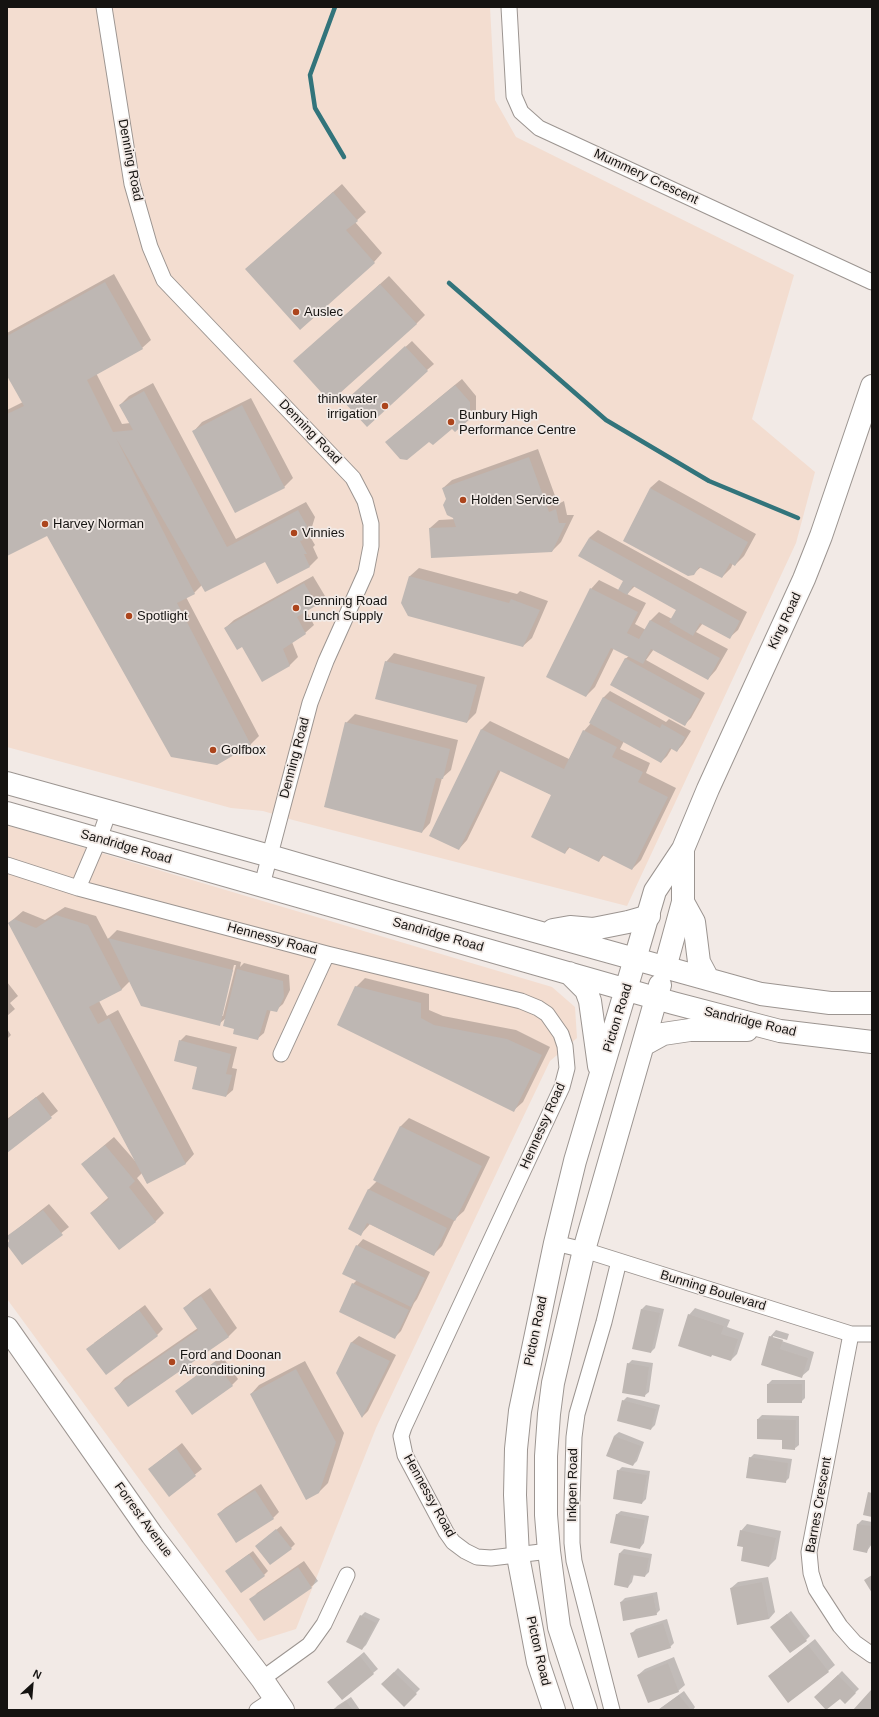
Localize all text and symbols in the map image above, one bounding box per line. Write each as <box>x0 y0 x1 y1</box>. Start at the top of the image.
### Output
street label: Denning Road <box>114 118 146 202</box>
street label: Mummery Crescent <box>591 146 701 208</box>
place label: Auslec <box>304 304 343 320</box>
marker: Auslec <box>291 307 301 317</box>
place label: thinkwater irrigation <box>318 391 377 422</box>
street label: Denning Road <box>276 397 344 467</box>
marker: thinkwater irrigation <box>380 401 390 411</box>
place label: Bunbury High Performance Centre <box>459 407 576 438</box>
marker: Bunbury High Performance Centre <box>446 417 456 427</box>
place label: Holden Service <box>471 492 559 508</box>
marker: Holden Service <box>458 495 468 505</box>
place label: Harvey Norman <box>53 516 144 532</box>
marker: Harvey Norman <box>40 519 50 529</box>
place label: Vinnies <box>302 525 344 541</box>
marker: Vinnies <box>289 528 299 538</box>
street label: King Road <box>765 590 805 652</box>
place label: Denning Road Lunch Supply <box>304 593 387 624</box>
marker: Denning Road Lunch Supply <box>291 603 301 613</box>
place label: Spotlight <box>137 608 188 624</box>
marker: Spotlight <box>124 611 134 621</box>
street label: Denning Road <box>277 716 313 800</box>
place label: Golfbox <box>221 742 266 758</box>
marker: Golfbox <box>208 745 218 755</box>
street label: Sandridge Road <box>79 827 173 867</box>
street label: Sandridge Road <box>391 915 485 955</box>
street label: Hennessy Road <box>225 919 319 959</box>
street label: Picton Road <box>600 982 636 1054</box>
street label: Sandridge Road <box>702 1004 798 1040</box>
street label: Hennessy Road <box>517 1081 569 1171</box>
street label: Bunning Boulevard <box>658 1267 768 1315</box>
street label: Picton Road <box>521 1295 551 1367</box>
place label: Ford and Doonan Airconditioning <box>180 1347 281 1378</box>
marker: Ford and Doonan Airconditioning <box>167 1357 177 1367</box>
street label: Inkpen Road <box>565 1448 581 1522</box>
street label: Hennessy Road <box>400 1452 458 1540</box>
street label: Barnes Crescent <box>803 1456 835 1554</box>
street label: Forrest Avenue <box>111 1480 175 1560</box>
street label: Picton Road <box>522 1615 554 1687</box>
north arrow <box>12 1665 52 1705</box>
text: N <box>31 1667 43 1681</box>

